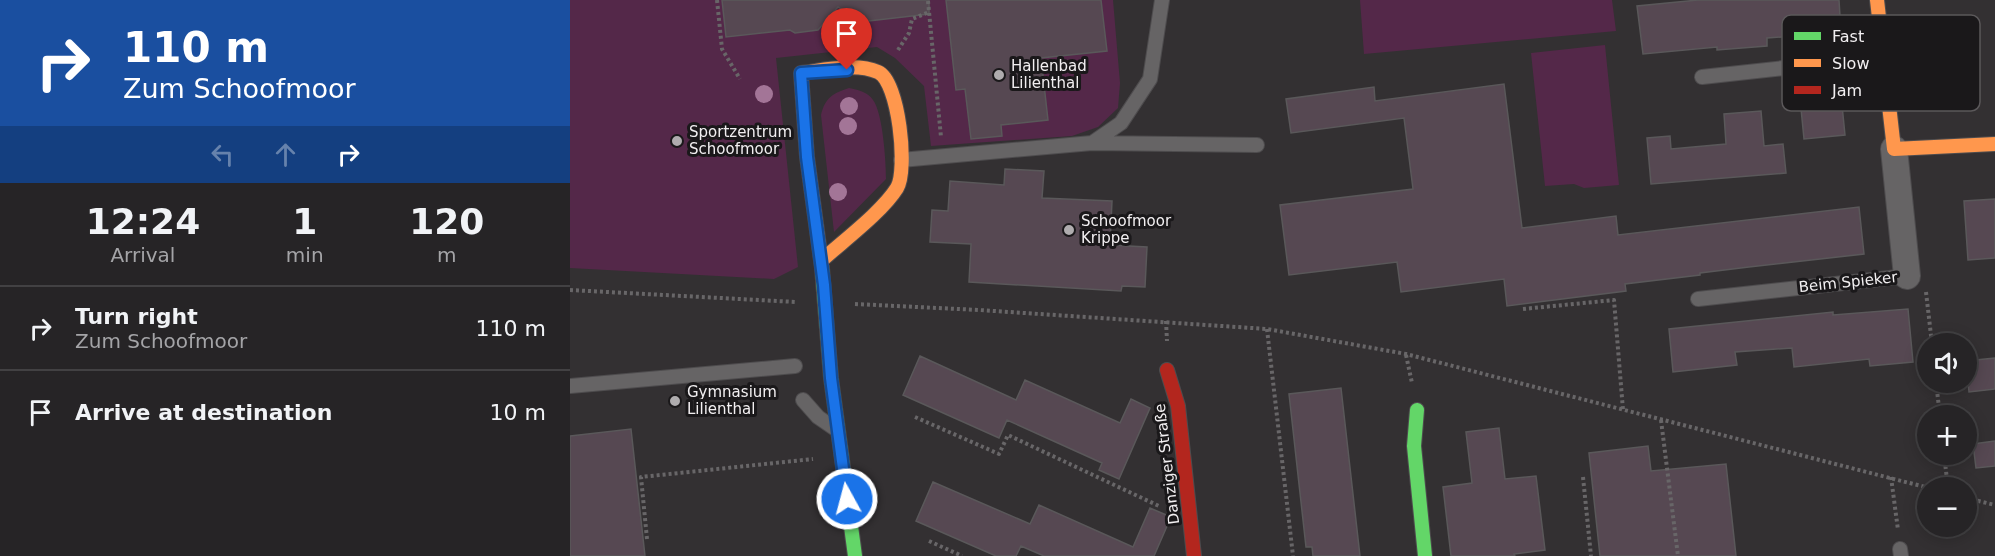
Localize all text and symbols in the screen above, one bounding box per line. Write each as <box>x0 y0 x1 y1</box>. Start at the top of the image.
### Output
pin <box>821 8 872 70</box>
legend <box>1782 15 1980 111</box>
icon: arrive <box>830 17 863 50</box>
text: 110 m <box>123 23 269 72</box>
icon: right <box>24 24 102 102</box>
text: Fast <box>1832 27 1864 46</box>
text: Slow <box>1832 54 1869 73</box>
place label: Hallenbad Lilienthal <box>1011 57 1087 92</box>
marker: Hallenbad Lilienthal <box>992 68 1006 82</box>
text: Zum Schoofmoor <box>123 73 356 104</box>
text: Jam <box>1831 81 1862 100</box>
place label: Sportzentrum Schoofmoor <box>689 123 792 158</box>
marker: Sportzentrum Schoofmoor <box>670 134 684 148</box>
icon: left <box>206 138 239 171</box>
icon: ahead <box>269 138 302 171</box>
icon: right <box>332 138 365 171</box>
text: 12:24 <box>86 201 200 242</box>
text: 1 <box>292 201 317 242</box>
text: 120 <box>409 201 484 242</box>
place label: Schoofmoor Krippe <box>1081 212 1172 247</box>
marker: Schoofmoor Krippe <box>1062 223 1076 237</box>
text: Arrival <box>110 243 175 267</box>
text: min <box>286 243 324 267</box>
text: m <box>437 243 457 267</box>
street label: Beim Spieker <box>1798 268 1899 296</box>
text: Turn right <box>75 304 198 329</box>
icon: right <box>24 312 57 345</box>
text: 110 m <box>476 316 546 341</box>
text: Zum Schoofmoor <box>75 329 247 353</box>
map controls <box>1917 333 1977 537</box>
button: sound <box>1917 333 1977 393</box>
place label: Gymnasium Lilienthal <box>687 383 777 418</box>
marker: Gymnasium Lilienthal <box>668 394 682 408</box>
icon: arrive <box>24 396 57 429</box>
text: Arrive at destination <box>75 400 332 425</box>
text: 10 m <box>490 400 546 425</box>
street label: Danziger Straße <box>1151 403 1183 525</box>
button: + <box>1917 405 1977 465</box>
position arrow <box>815 467 879 531</box>
button: − <box>1917 477 1977 537</box>

